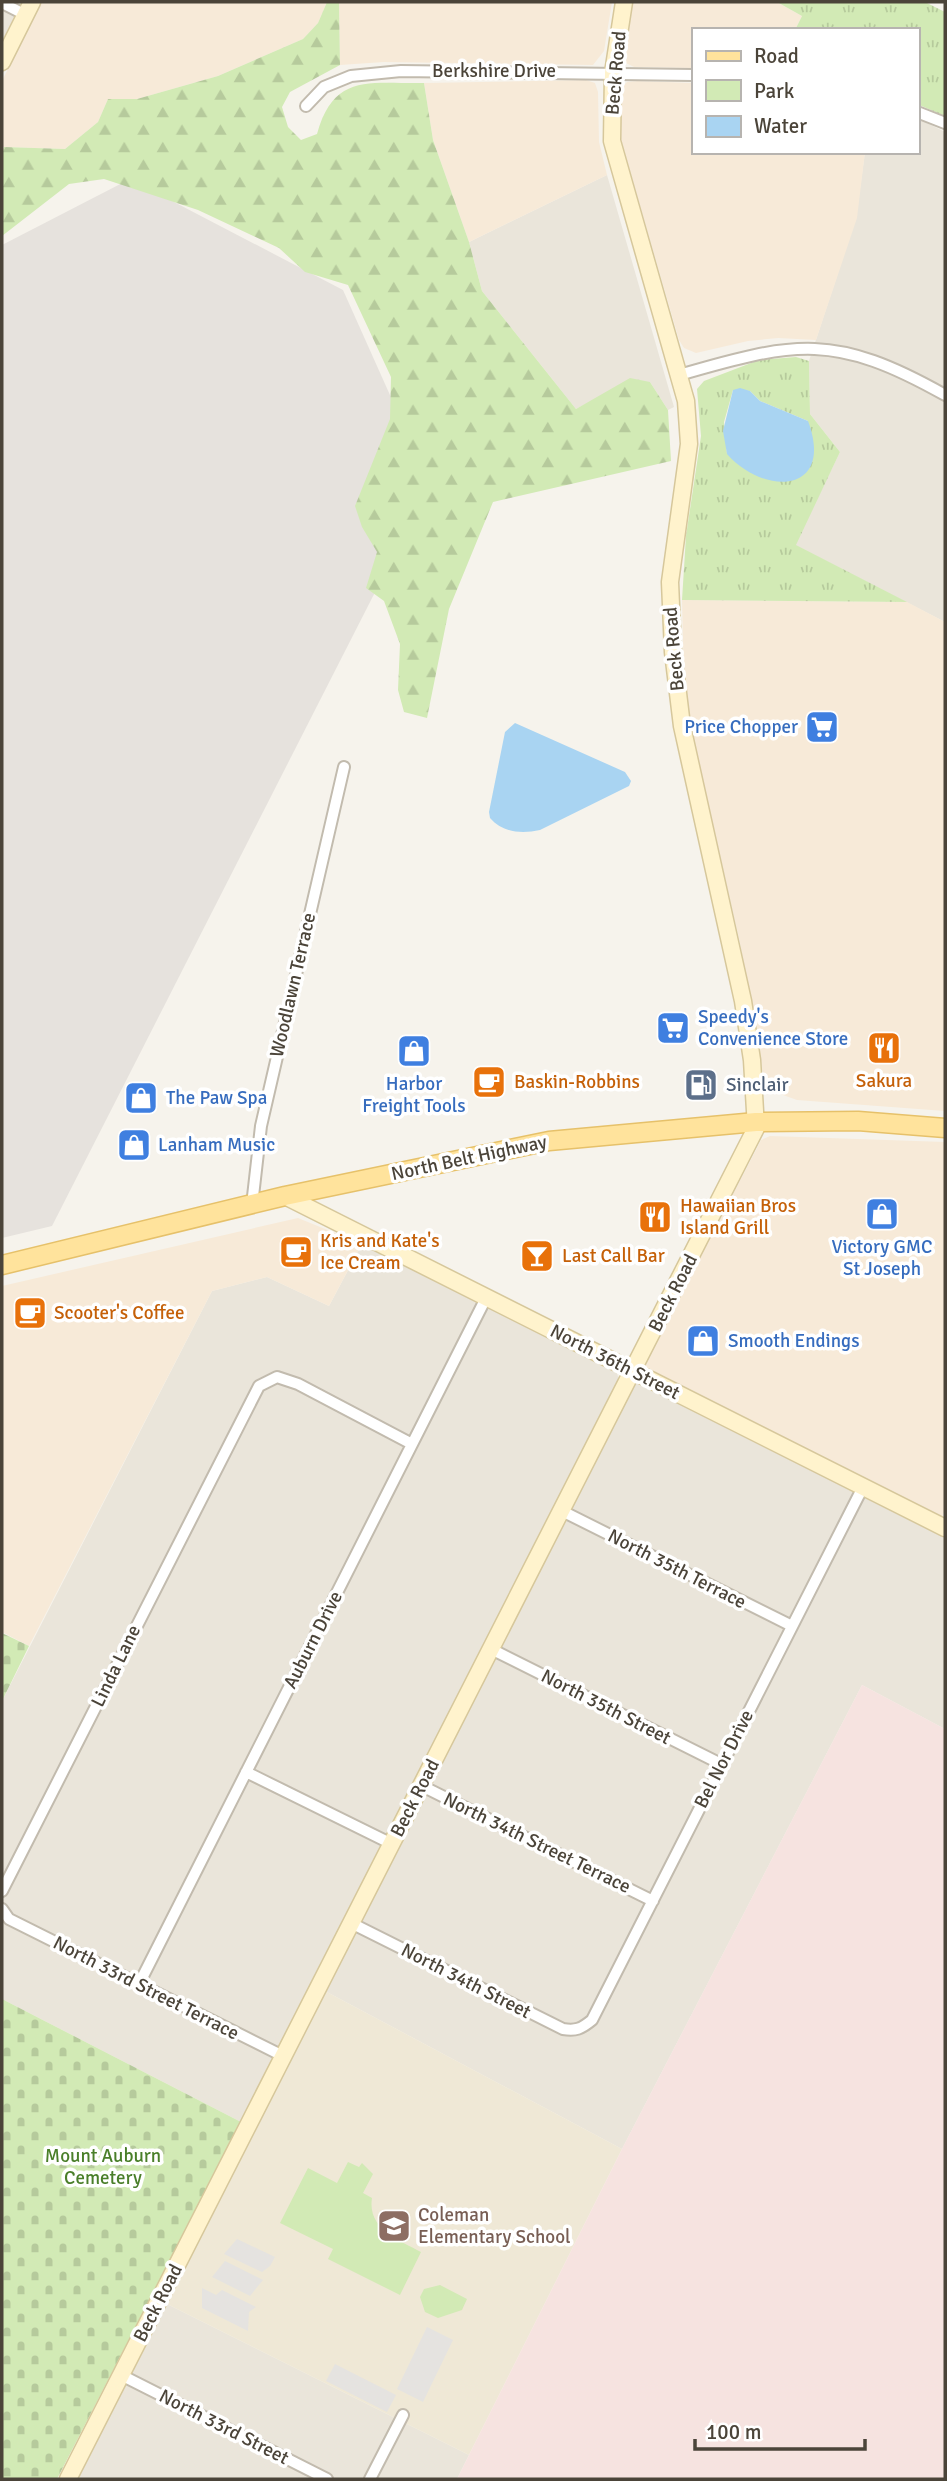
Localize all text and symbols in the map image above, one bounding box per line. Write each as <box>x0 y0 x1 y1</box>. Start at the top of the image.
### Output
legend <box>692 28 919 154</box>
street label: Beck Road <box>600 30 632 116</box>
text: Road <box>754 43 799 69</box>
street label: Berkshire Drive <box>432 59 556 83</box>
text: Park <box>754 78 795 104</box>
text: Water <box>754 113 807 139</box>
street label: Beck Road <box>658 606 690 692</box>
supermarket icon: Price Chopper <box>803 708 841 746</box>
place label: Price Chopper <box>684 715 798 739</box>
street label: Woodlawn Terrace <box>265 910 321 1060</box>
place label: Speedy's Convenience Store <box>698 1005 848 1051</box>
supermarket icon: Speedy's Convenience Store <box>654 1009 692 1047</box>
restaurant icon: Sakura <box>865 1029 903 1067</box>
shop icon: Harbor Freight Tools <box>395 1032 433 1070</box>
cafe icon: Baskin-Robbins <box>470 1063 508 1101</box>
fuel station icon: Sinclair <box>682 1066 720 1104</box>
place label: Sakura <box>856 1069 912 1093</box>
place label: Baskin-Robbins <box>514 1070 640 1094</box>
place label: Harbor Freight Tools <box>362 1072 466 1118</box>
place label: Sinclair <box>726 1073 788 1097</box>
shop icon: The Paw Spa <box>122 1079 160 1117</box>
place label: The Paw Spa <box>166 1086 267 1110</box>
shop icon: Lanham Music <box>115 1126 153 1164</box>
street label: North Belt Highway <box>389 1130 549 1186</box>
place label: Lanham Music <box>158 1133 275 1157</box>
place label: Hawaiian Bros Island Grill <box>680 1194 796 1240</box>
shop icon: Victory GMC St Joseph <box>863 1195 901 1233</box>
restaurant icon: Hawaiian Bros Island Grill <box>636 1198 674 1236</box>
place label: Kris and Kate's Ice Cream <box>320 1229 440 1275</box>
cafe icon: Kris and Kate's Ice Cream <box>277 1233 315 1271</box>
place label: Victory GMC St Joseph <box>832 1235 932 1281</box>
bar icon: Last Call Bar <box>518 1237 556 1275</box>
place label: Last Call Bar <box>562 1244 665 1268</box>
street label: Beck Road <box>643 1250 703 1336</box>
cafe icon: Scooter's Coffee <box>11 1294 49 1332</box>
place label: Scooter's Coffee <box>54 1301 184 1325</box>
street label: North 36th Street <box>546 1319 684 1405</box>
shop icon: Smooth Endings <box>684 1322 722 1360</box>
place label: Smooth Endings <box>728 1329 859 1353</box>
street label: North 35th Terrace <box>604 1524 750 1614</box>
street label: Auburn Drive <box>278 1587 348 1693</box>
street label: Linda Lane <box>86 1621 146 1711</box>
street label: North 35th Street <box>537 1664 675 1750</box>
street label: Bel Nor Drive <box>689 1706 759 1812</box>
street label: Beck Road <box>385 1755 445 1841</box>
street label: North 34th Street Terrace <box>439 1787 635 1899</box>
street label: North 33rd Street Terrace <box>49 1931 243 2045</box>
street label: North 34th Street <box>397 1938 535 2024</box>
park label: Mount Auburn Cemetery <box>45 2144 161 2190</box>
place label: Coleman Elementary School <box>418 2203 571 2249</box>
school or university icon: Coleman Elementary School <box>375 2207 413 2245</box>
street label: Beck Road <box>128 2260 188 2346</box>
street label: North 33rd Street <box>155 2384 293 2470</box>
scale bar <box>695 2408 865 2452</box>
text: 100 m <box>706 2419 761 2445</box>

